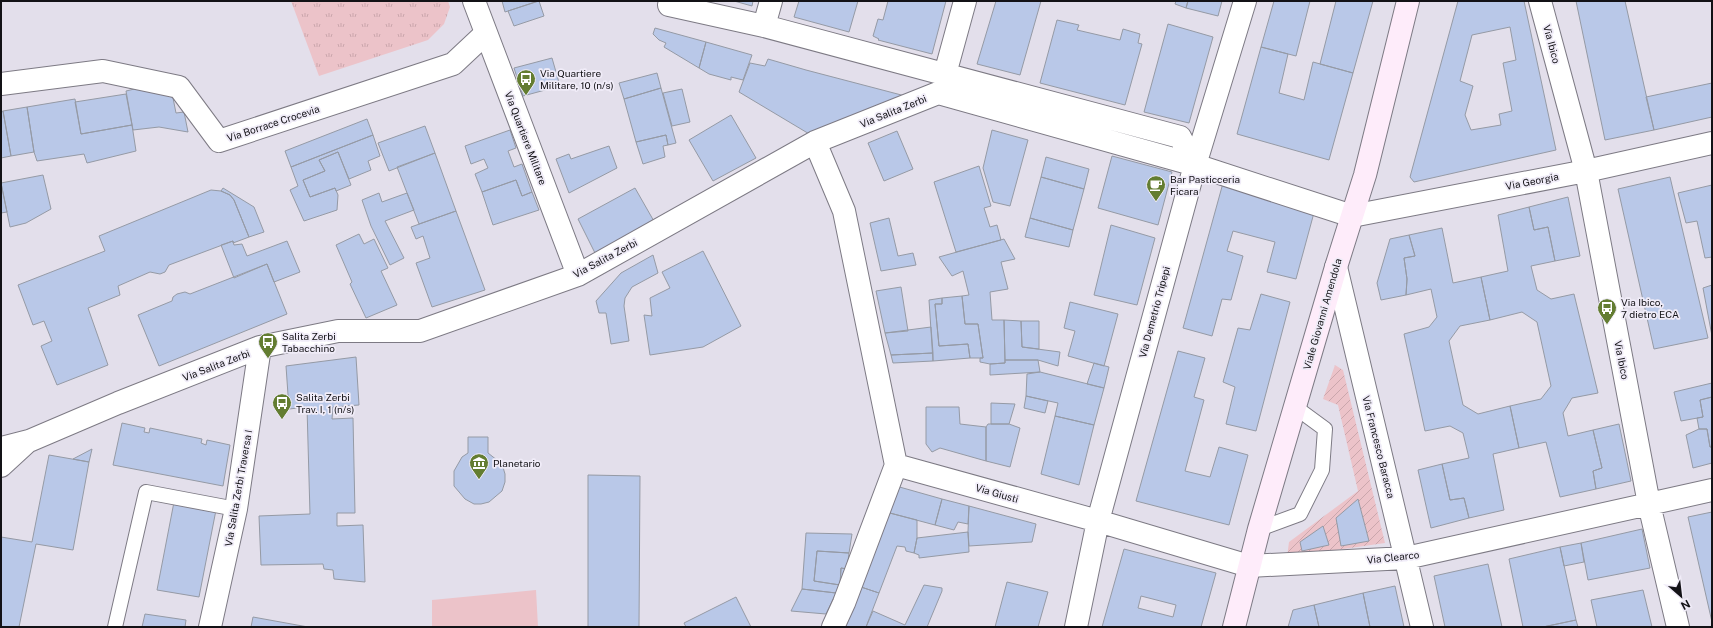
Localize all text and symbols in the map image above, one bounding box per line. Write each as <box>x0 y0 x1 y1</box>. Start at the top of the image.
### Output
street label: Via Ibico <box>1541 23 1563 65</box>
place label: Via Quartiere Militare, 10 (n/s) <box>540 67 614 91</box>
bus stop icon: Via Quartiere Militare, 10 (n/s) <box>515 68 537 96</box>
street label: Via Quartiere Militare <box>503 89 550 187</box>
street label: Via Salita Zerbi <box>858 92 928 130</box>
street label: Via Borrace Crocevia <box>225 102 321 144</box>
street label: Via Georgia <box>1504 170 1560 192</box>
place label: Bar Pasticceria Ficara <box>1170 173 1240 197</box>
cafe icon: Bar Pasticceria Ficara <box>1145 174 1167 202</box>
street label: Via Salita Zerbi <box>571 236 639 280</box>
street label: Viale Giovanni Amendola <box>1300 257 1344 371</box>
street label: Via Demetrio Tripepi <box>1136 265 1172 359</box>
place label: Via Ibico, 7 dietro ECA <box>1621 296 1679 320</box>
bus stop icon: Via Ibico, 7 dietro ECA <box>1596 297 1618 325</box>
place label: Salita Zerbi Tabacchino <box>282 330 336 354</box>
bus stop icon: Salita Zerbi Tabacchino <box>257 331 279 359</box>
street label: Via Ibico <box>1612 339 1632 381</box>
street label: Via Salita Zerbi <box>181 347 251 383</box>
place label: Salita Zerbi Trav. I, 1 (n/s) <box>296 391 354 415</box>
bus stop icon: Salita Zerbi Trav. I, 1 (n/s) <box>271 392 293 420</box>
street label: Via Francesco Baracca <box>1360 394 1398 500</box>
street label: Via Salita Zerbi Traversa I <box>222 429 254 547</box>
museum icon: Planetario <box>468 452 490 480</box>
place label: Planetario <box>493 457 541 469</box>
street label: Via Giusti <box>974 481 1020 505</box>
street label: Via Clearco <box>1366 548 1420 566</box>
north arrow <box>1661 576 1701 616</box>
text: N <box>1679 598 1692 612</box>

